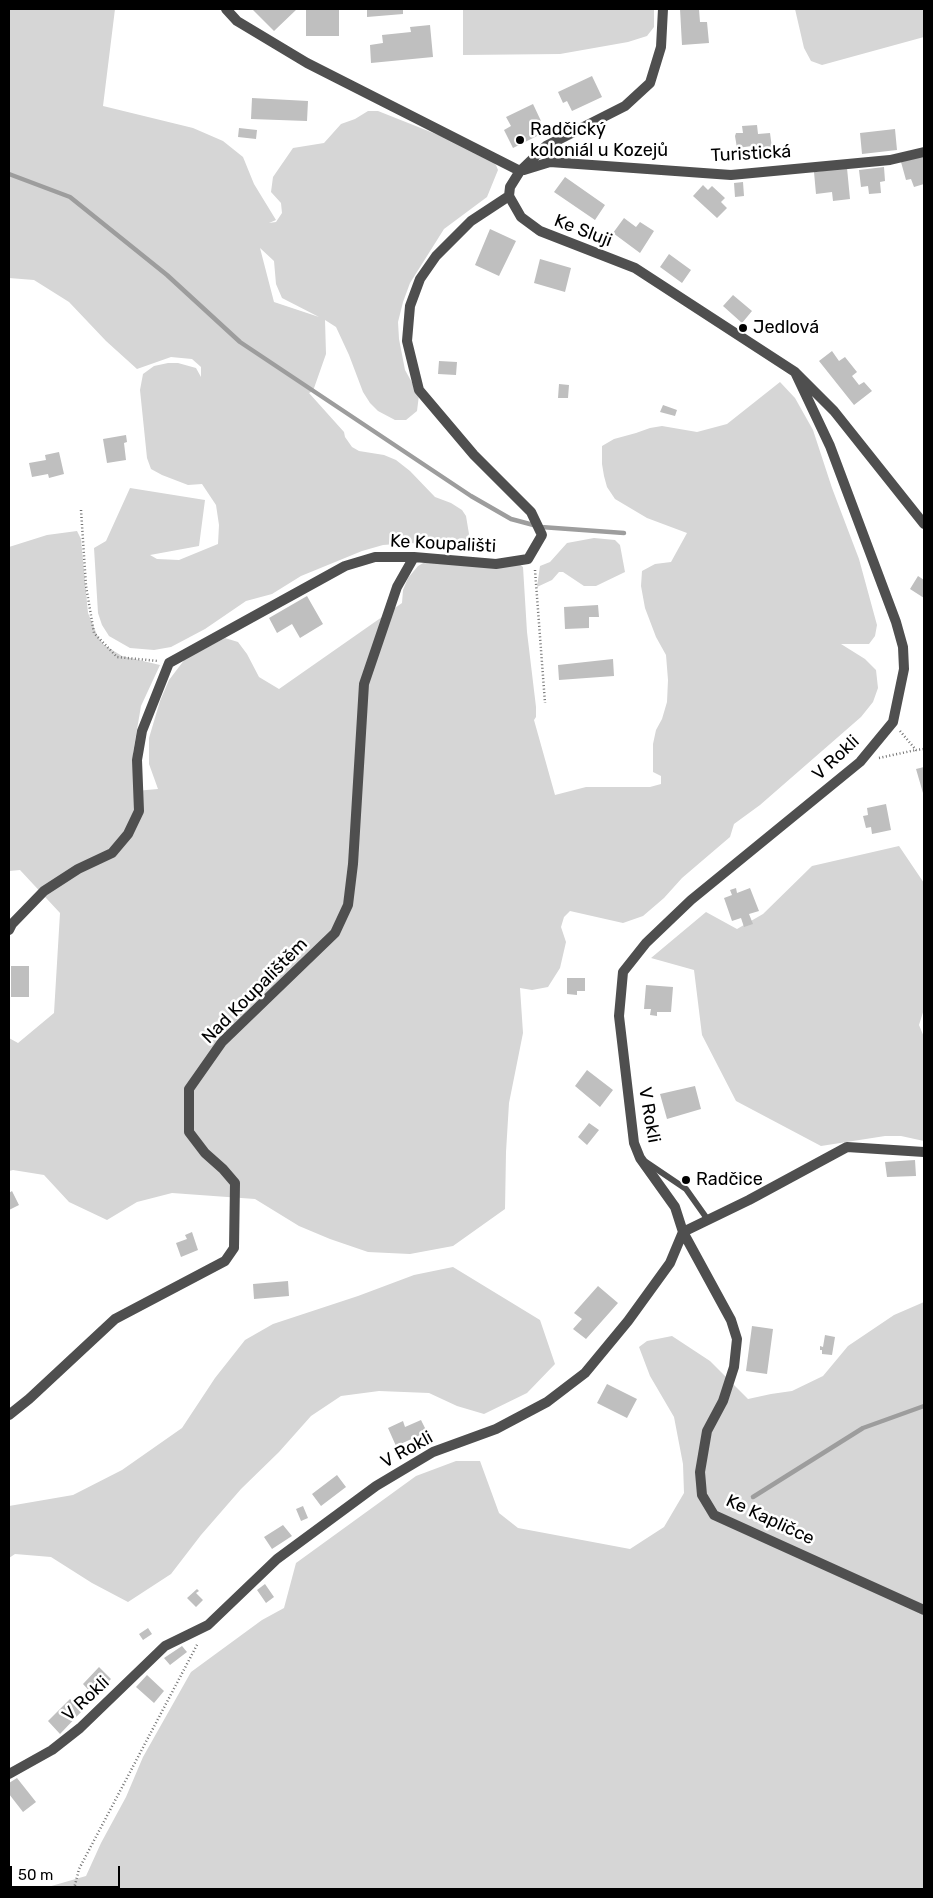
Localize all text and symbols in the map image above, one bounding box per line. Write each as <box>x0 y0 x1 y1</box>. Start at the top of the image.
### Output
place label: Radčický koloniál u Kozejů <box>530 119 668 162</box>
marker: Radčický koloniál u Kozejů <box>514 134 526 146</box>
street label: Turistická <box>710 141 792 167</box>
street label: Ke Sluji <box>551 210 615 252</box>
place label: Jedlová <box>753 317 819 339</box>
marker: Jedlová <box>737 322 749 334</box>
street label: Ke Koupališti <box>389 530 497 558</box>
street label: V Rokli <box>808 731 864 785</box>
street label: Nad Koupalištěm <box>198 934 312 1048</box>
street label: V Rokli <box>633 1085 665 1145</box>
place label: Radčice <box>696 1169 763 1191</box>
marker: Radčice <box>680 1174 692 1186</box>
street label: V Rokli <box>377 1427 437 1473</box>
street label: Ke Kapličce <box>722 1490 818 1550</box>
street label: V Rokli <box>58 1672 114 1726</box>
scale bar <box>12 1856 122 1888</box>
text: 50 m <box>18 1866 53 1884</box>

